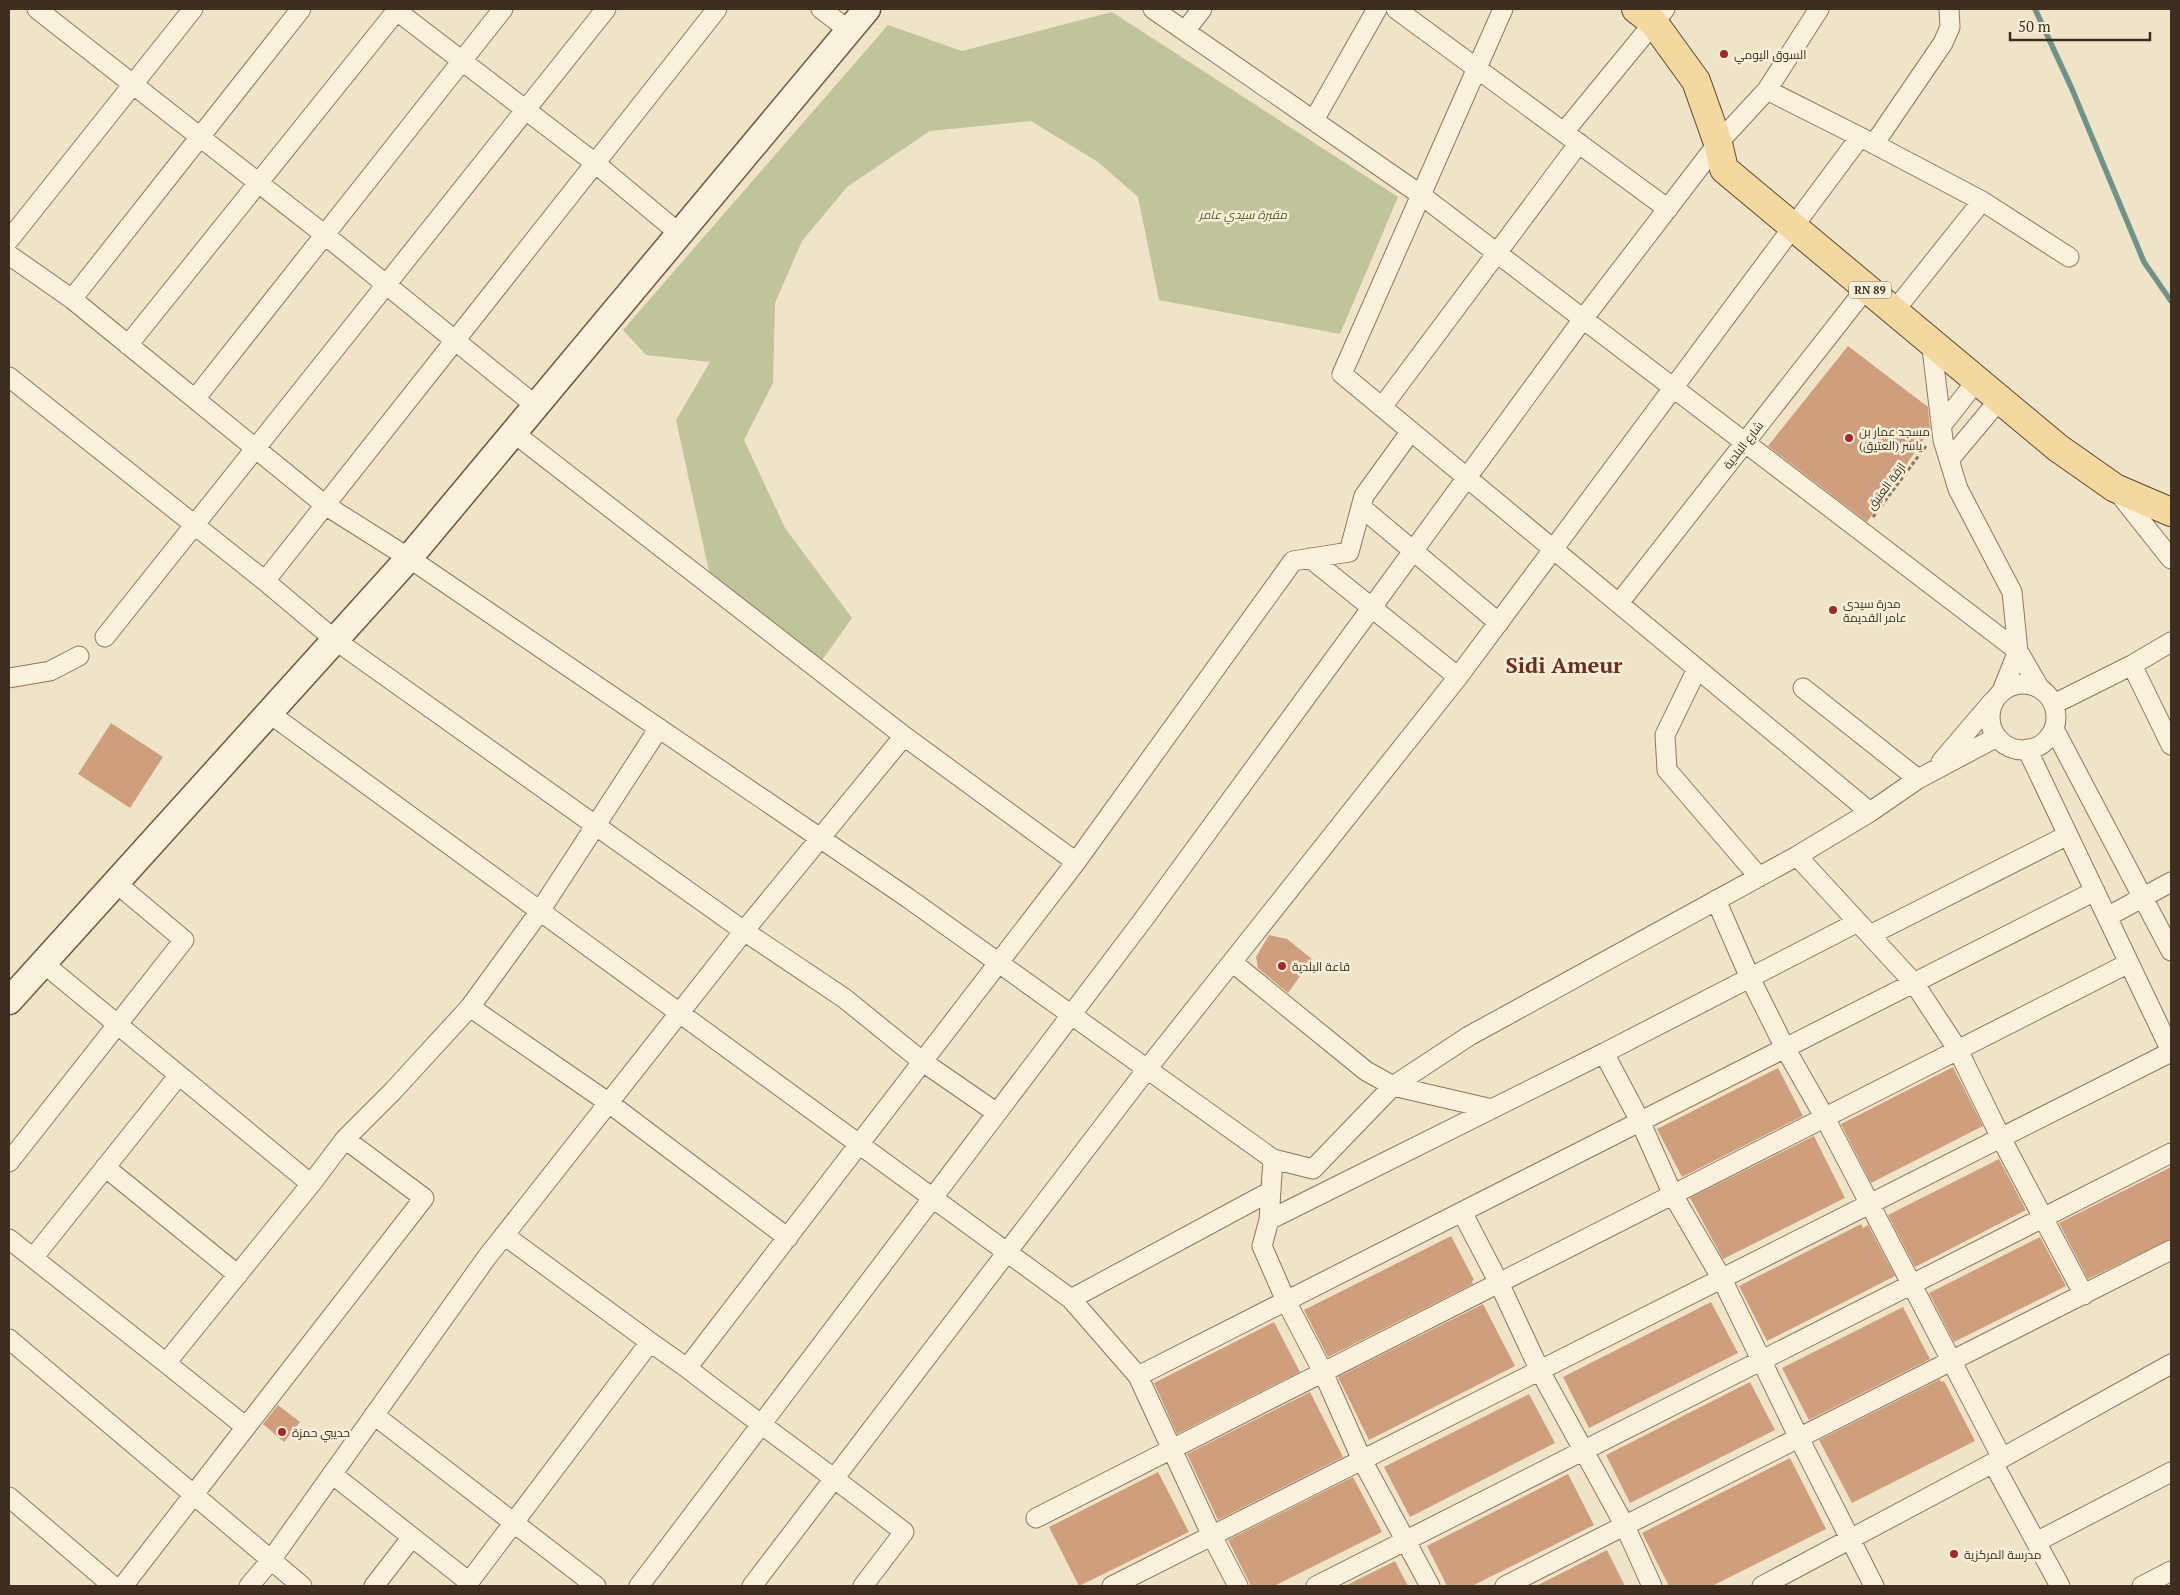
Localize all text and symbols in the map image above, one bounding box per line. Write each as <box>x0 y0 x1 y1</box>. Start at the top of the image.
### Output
scale bar <box>2010 10 2150 42</box>
text: 50 m <box>2018 16 2051 36</box>
place label: السوق اليومي <box>1734 47 1806 65</box>
marker: السوق اليومي <box>1718 48 1730 60</box>
park label: مقبرة سيدي عامر <box>1197 207 1287 225</box>
road number: RN 89 <box>1849 282 1891 298</box>
street label: شارع البلدية <box>1720 418 1767 472</box>
place label: مسجد عمار بن ياسر (العتيق) <box>1859 424 1930 453</box>
marker: مسجد عمار بن ياسر (العتيق) <box>1843 432 1855 444</box>
street label: ازقة العتيق <box>1863 459 1909 513</box>
place label: مدرة سيدي عامر القديمة <box>1843 596 1907 625</box>
marker: مدرة سيدي عامر القديمة <box>1827 604 1839 616</box>
district label: Sidi Ameur <box>1505 650 1623 679</box>
place label: قاعة البلدية <box>1292 959 1350 974</box>
marker: قاعة البلدية <box>1276 960 1288 972</box>
place label: حديبي حمزة <box>292 1425 350 1443</box>
marker: حديبي حمزة <box>276 1426 288 1438</box>
place label: مدرسة المركزية <box>1964 1547 2042 1562</box>
marker: مدرسة المركزية <box>1948 1548 1960 1560</box>

